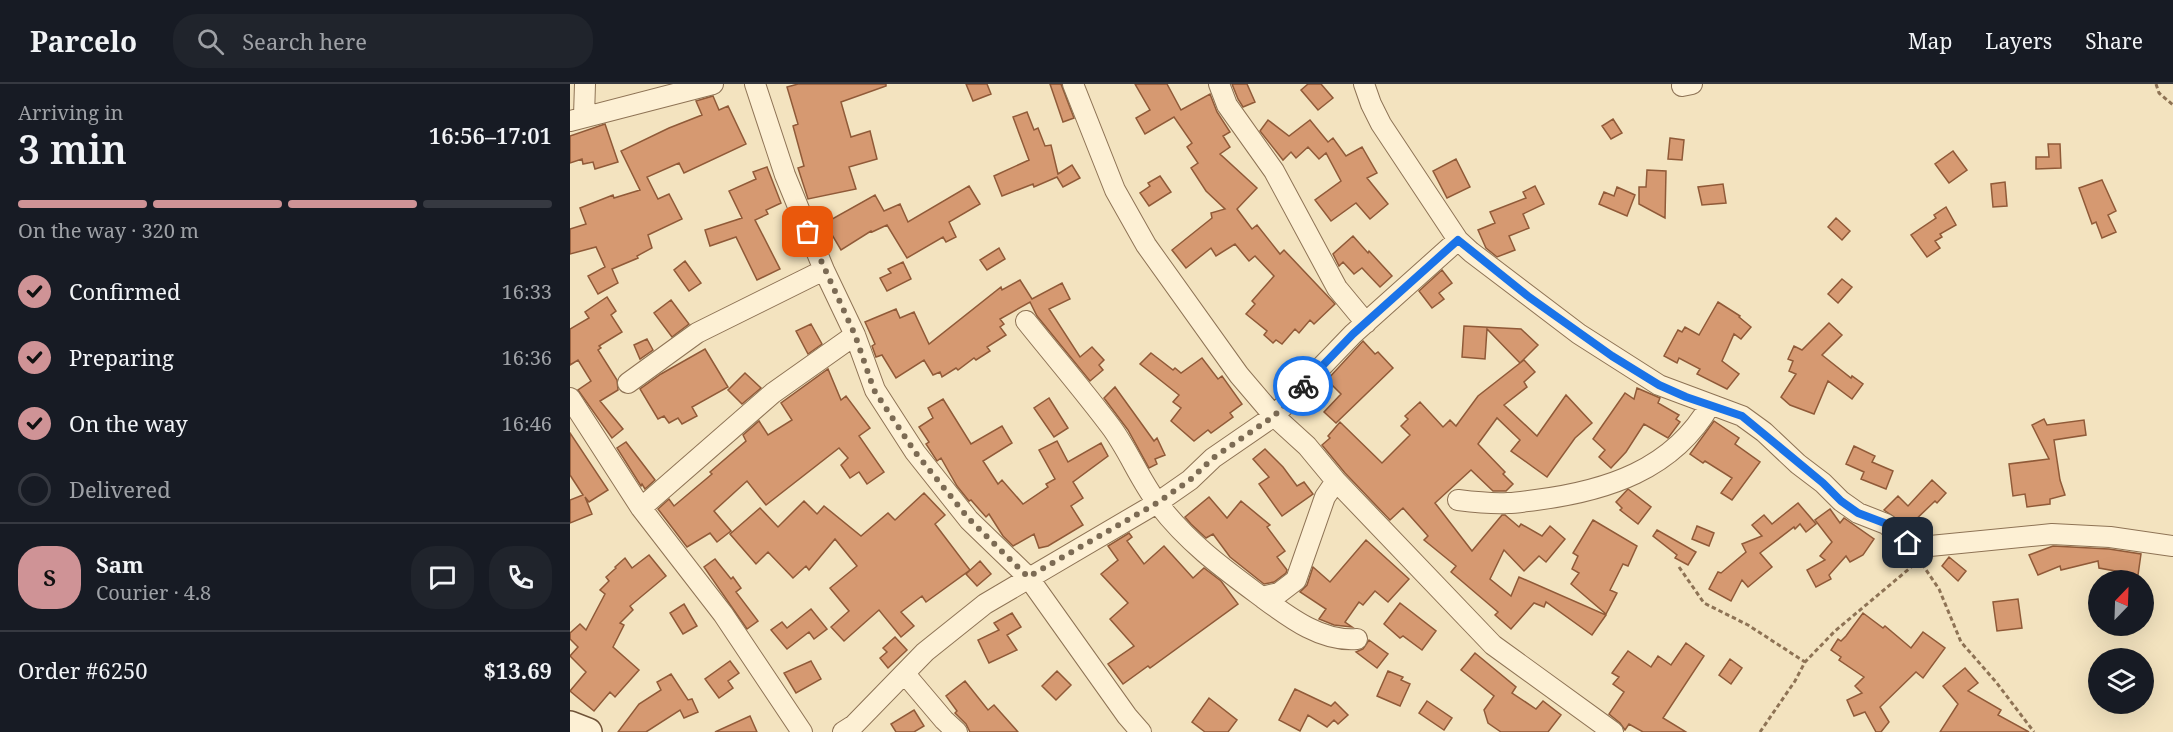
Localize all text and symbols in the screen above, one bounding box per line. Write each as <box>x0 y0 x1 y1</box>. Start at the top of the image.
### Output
search box <box>173 14 593 68</box>
text: Parcelo <box>30 22 137 60</box>
icon: search <box>194 25 227 58</box>
text: Search here <box>242 26 367 56</box>
text: Map <box>1908 27 1952 55</box>
text: Layers <box>1985 27 2052 55</box>
text: Share <box>2085 27 2143 55</box>
text: Arriving in <box>18 99 123 126</box>
text: 16:56–17:01 <box>429 120 552 150</box>
text: 3 min <box>18 122 127 175</box>
pin <box>782 206 833 257</box>
icon: bag <box>791 215 824 248</box>
text: On the way · 320 m <box>18 217 199 244</box>
icon: check <box>18 275 51 308</box>
text: Confirmed <box>69 276 180 306</box>
text: 16:33 <box>502 278 552 305</box>
icon: check <box>18 341 51 374</box>
text: Preparing <box>69 342 174 372</box>
text: 16:36 <box>502 344 552 371</box>
courier <box>1273 356 1333 416</box>
icon: bike <box>1287 370 1320 403</box>
icon: check <box>18 407 51 440</box>
text: On the way <box>69 408 188 438</box>
text: 16:46 <box>502 410 552 437</box>
text: Delivered <box>69 474 171 504</box>
pin <box>1882 517 1933 568</box>
icon: home <box>1891 526 1924 559</box>
button: chat <box>411 546 474 609</box>
button: phone <box>489 546 552 609</box>
text: Sam <box>96 549 144 579</box>
text: S <box>43 562 56 592</box>
north arrow <box>2088 570 2154 636</box>
map controls <box>2088 570 2154 714</box>
text: Courier · 4.8 <box>96 579 211 606</box>
button: layers <box>2088 648 2154 714</box>
text: Order #6250 <box>18 655 148 685</box>
text: $13.69 <box>483 655 552 685</box>

